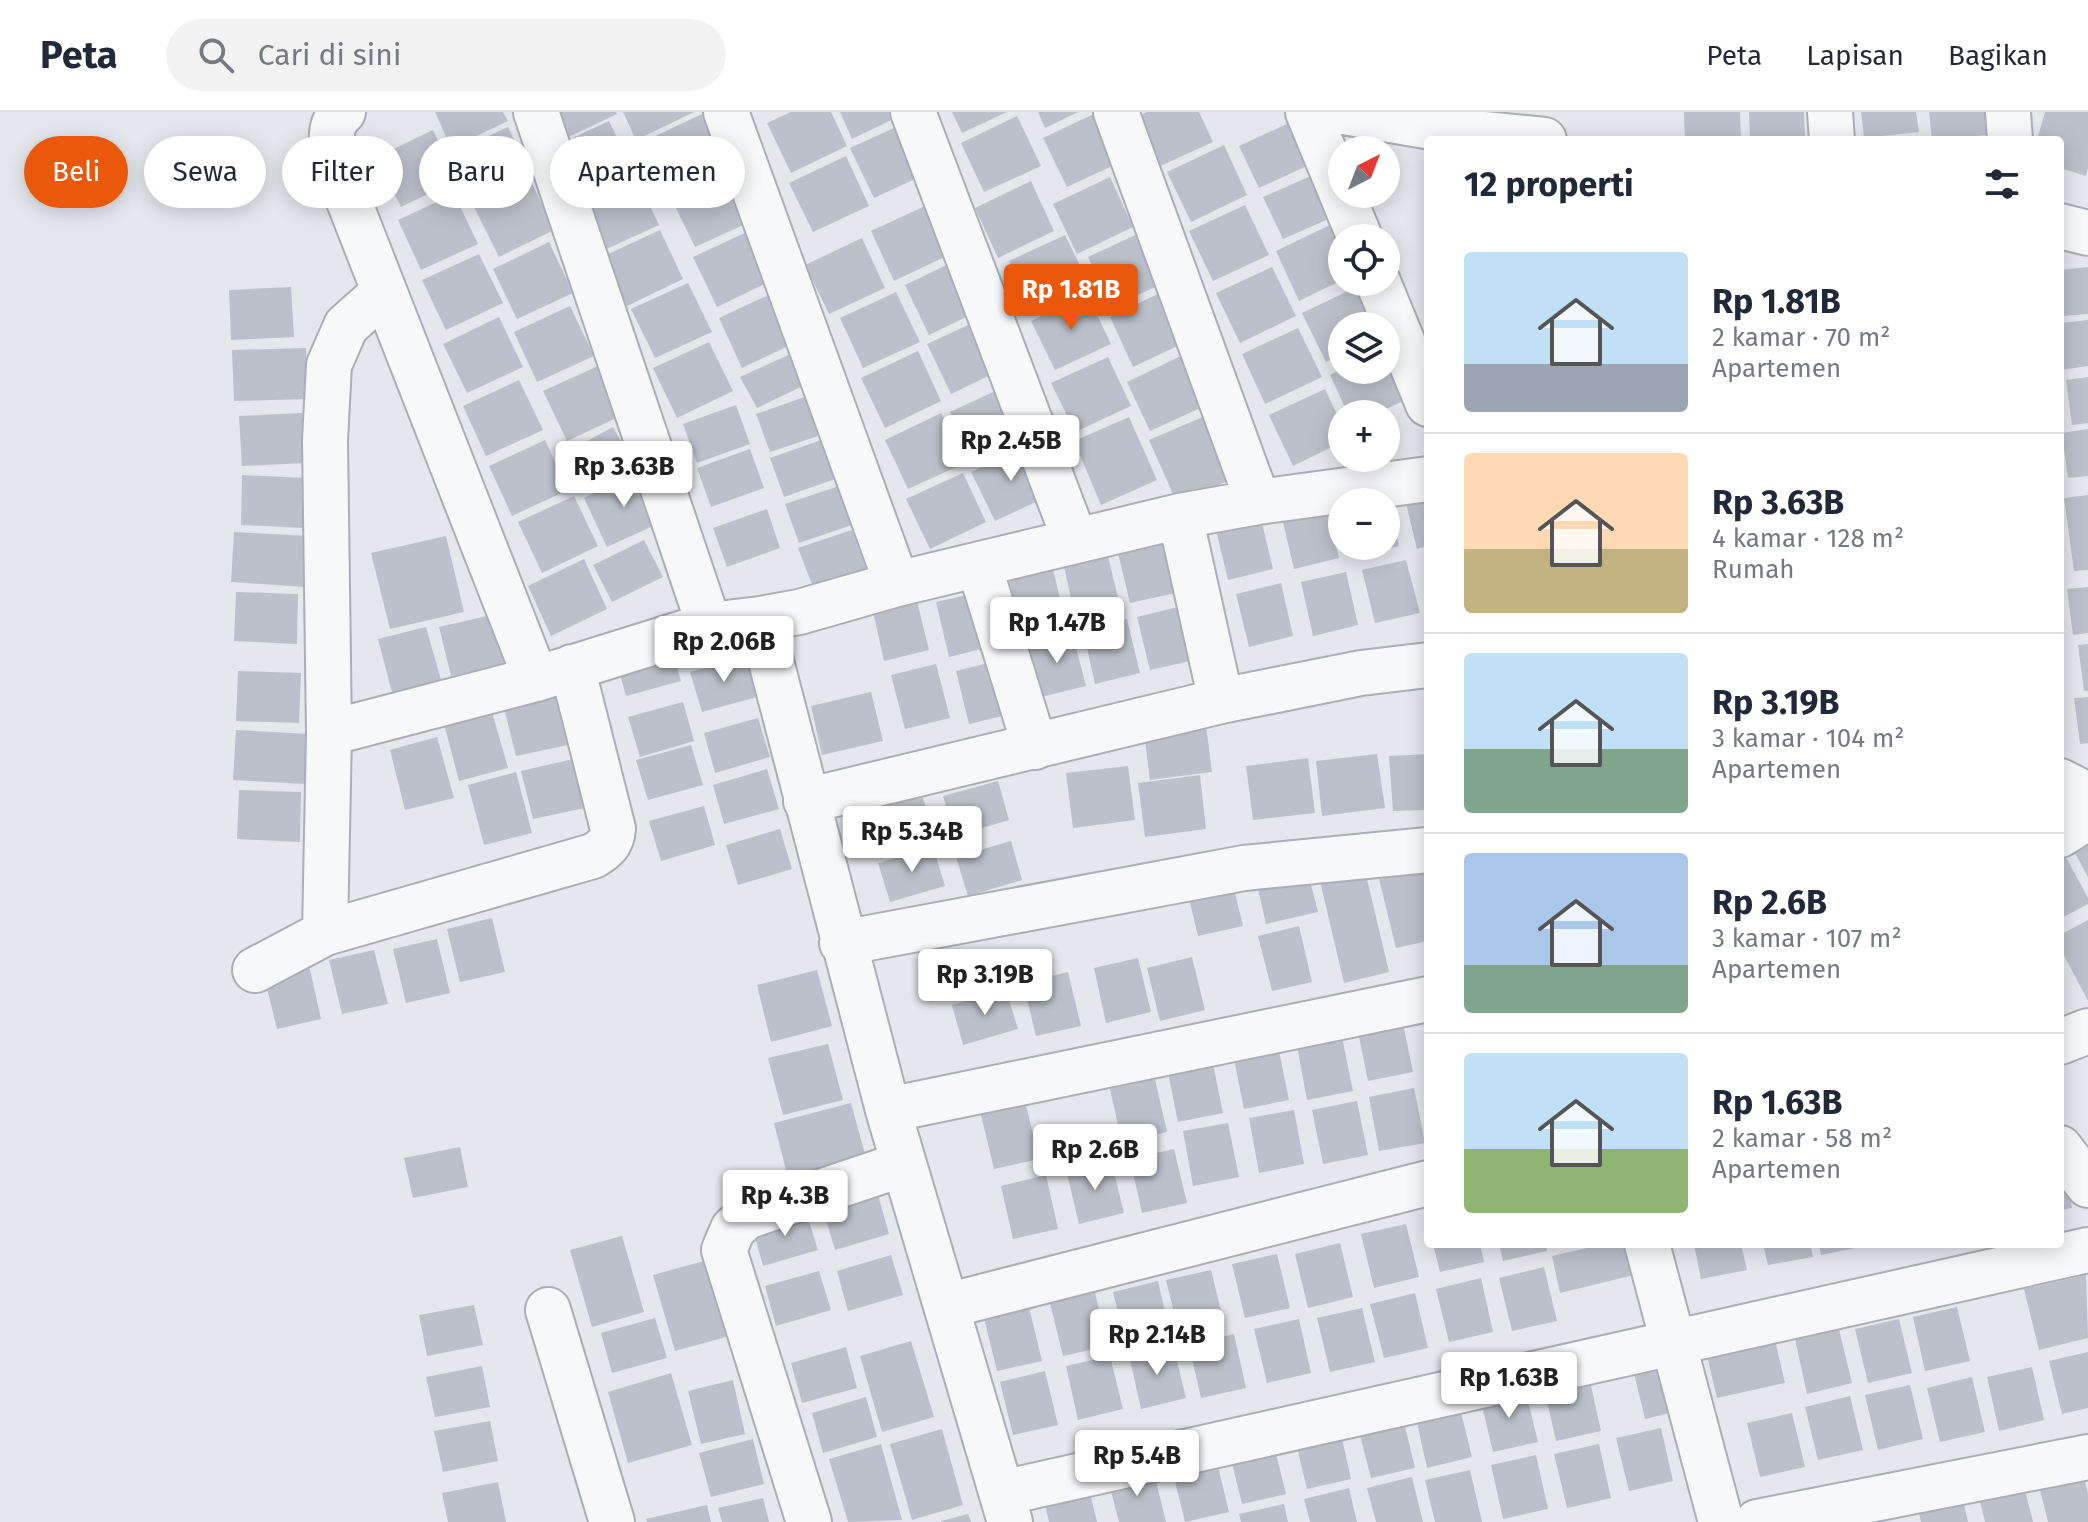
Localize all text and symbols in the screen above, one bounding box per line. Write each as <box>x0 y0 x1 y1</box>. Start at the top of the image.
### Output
search box <box>166 19 726 91</box>
text: Peta <box>40 32 118 78</box>
icon: search <box>194 33 238 77</box>
text: Cari di sini <box>258 37 401 73</box>
text: Peta <box>1706 39 1762 72</box>
text: Lapisan <box>1806 39 1904 72</box>
text: Bagikan <box>1948 39 2048 72</box>
chip: Beli <box>24 136 128 208</box>
chip: Sewa <box>144 136 266 208</box>
chip: Filter <box>282 136 403 208</box>
chip: Baru <box>419 136 534 208</box>
chip: Apartemen <box>550 136 745 208</box>
north arrow <box>1328 136 1400 208</box>
map controls <box>1328 136 1400 560</box>
icon: filters <box>1980 162 2024 206</box>
text: 12 properti <box>1464 164 1634 205</box>
button: locate <box>1328 224 1400 296</box>
pin: Rp 1.81B <box>988 264 1154 332</box>
text: Rp 1.81B <box>1022 274 1120 305</box>
text: Rp 1.81B <box>1712 281 1841 322</box>
icon: home <box>1528 284 1624 380</box>
button: layers <box>1328 312 1400 384</box>
text: 2 kamar · 70 m² <box>1712 322 1891 353</box>
text: Apartemen <box>1712 353 1841 384</box>
button: + <box>1328 400 1400 472</box>
pin: Rp 2.45B <box>928 415 1094 483</box>
text: Rp 2.45B <box>960 425 1062 456</box>
pin: Rp 3.63B <box>541 441 707 509</box>
text: Rp 3.63B <box>573 451 675 482</box>
text: Rp 3.63B <box>1712 482 1844 523</box>
icon: home <box>1528 485 1624 581</box>
button: − <box>1328 488 1400 560</box>
text: 4 kamar · 128 m² <box>1712 523 1904 554</box>
text: Rumah <box>1712 554 1795 585</box>
pin: Rp 1.47B <box>974 597 1140 665</box>
text: Rp 1.47B <box>1008 607 1106 638</box>
pin: Rp 2.06B <box>641 616 807 684</box>
text: Rp 2.06B <box>673 626 775 657</box>
text: Rp 3.19B <box>1712 682 1840 723</box>
icon: home <box>1528 685 1624 781</box>
text: 3 kamar · 104 m² <box>1712 723 1904 754</box>
text: Apartemen <box>1712 754 1841 785</box>
pin: Rp 5.34B <box>829 806 995 874</box>
text: Rp 5.34B <box>861 816 963 847</box>
text: Rp 2.6B <box>1712 882 1827 923</box>
icon: home <box>1528 885 1624 981</box>
text: 3 kamar · 107 m² <box>1712 923 1902 954</box>
pin: Rp 3.19B <box>902 949 1068 1017</box>
text: Apartemen <box>1712 954 1841 985</box>
text: Rp 3.19B <box>936 959 1034 990</box>
text: Rp 1.63B <box>1712 1082 1842 1123</box>
icon: home <box>1528 1085 1624 1181</box>
text: 2 kamar · 58 m² <box>1712 1123 1892 1154</box>
pin: Rp 2.6B <box>1021 1124 1169 1192</box>
text: Rp 2.6B <box>1051 1134 1139 1165</box>
text: Apartemen <box>1712 1154 1841 1185</box>
pin: Rp 4.3B <box>711 1170 859 1238</box>
text: Rp 4.3B <box>741 1180 829 1211</box>
pin: Rp 2.14B <box>1074 1309 1240 1377</box>
text: Rp 2.14B <box>1108 1319 1206 1350</box>
pin: Rp 1.63B <box>1426 1352 1592 1420</box>
text: Rp 1.63B <box>1459 1362 1559 1393</box>
pin: Rp 5.4B <box>1063 1430 1211 1498</box>
text: Rp 5.4B <box>1093 1440 1181 1471</box>

